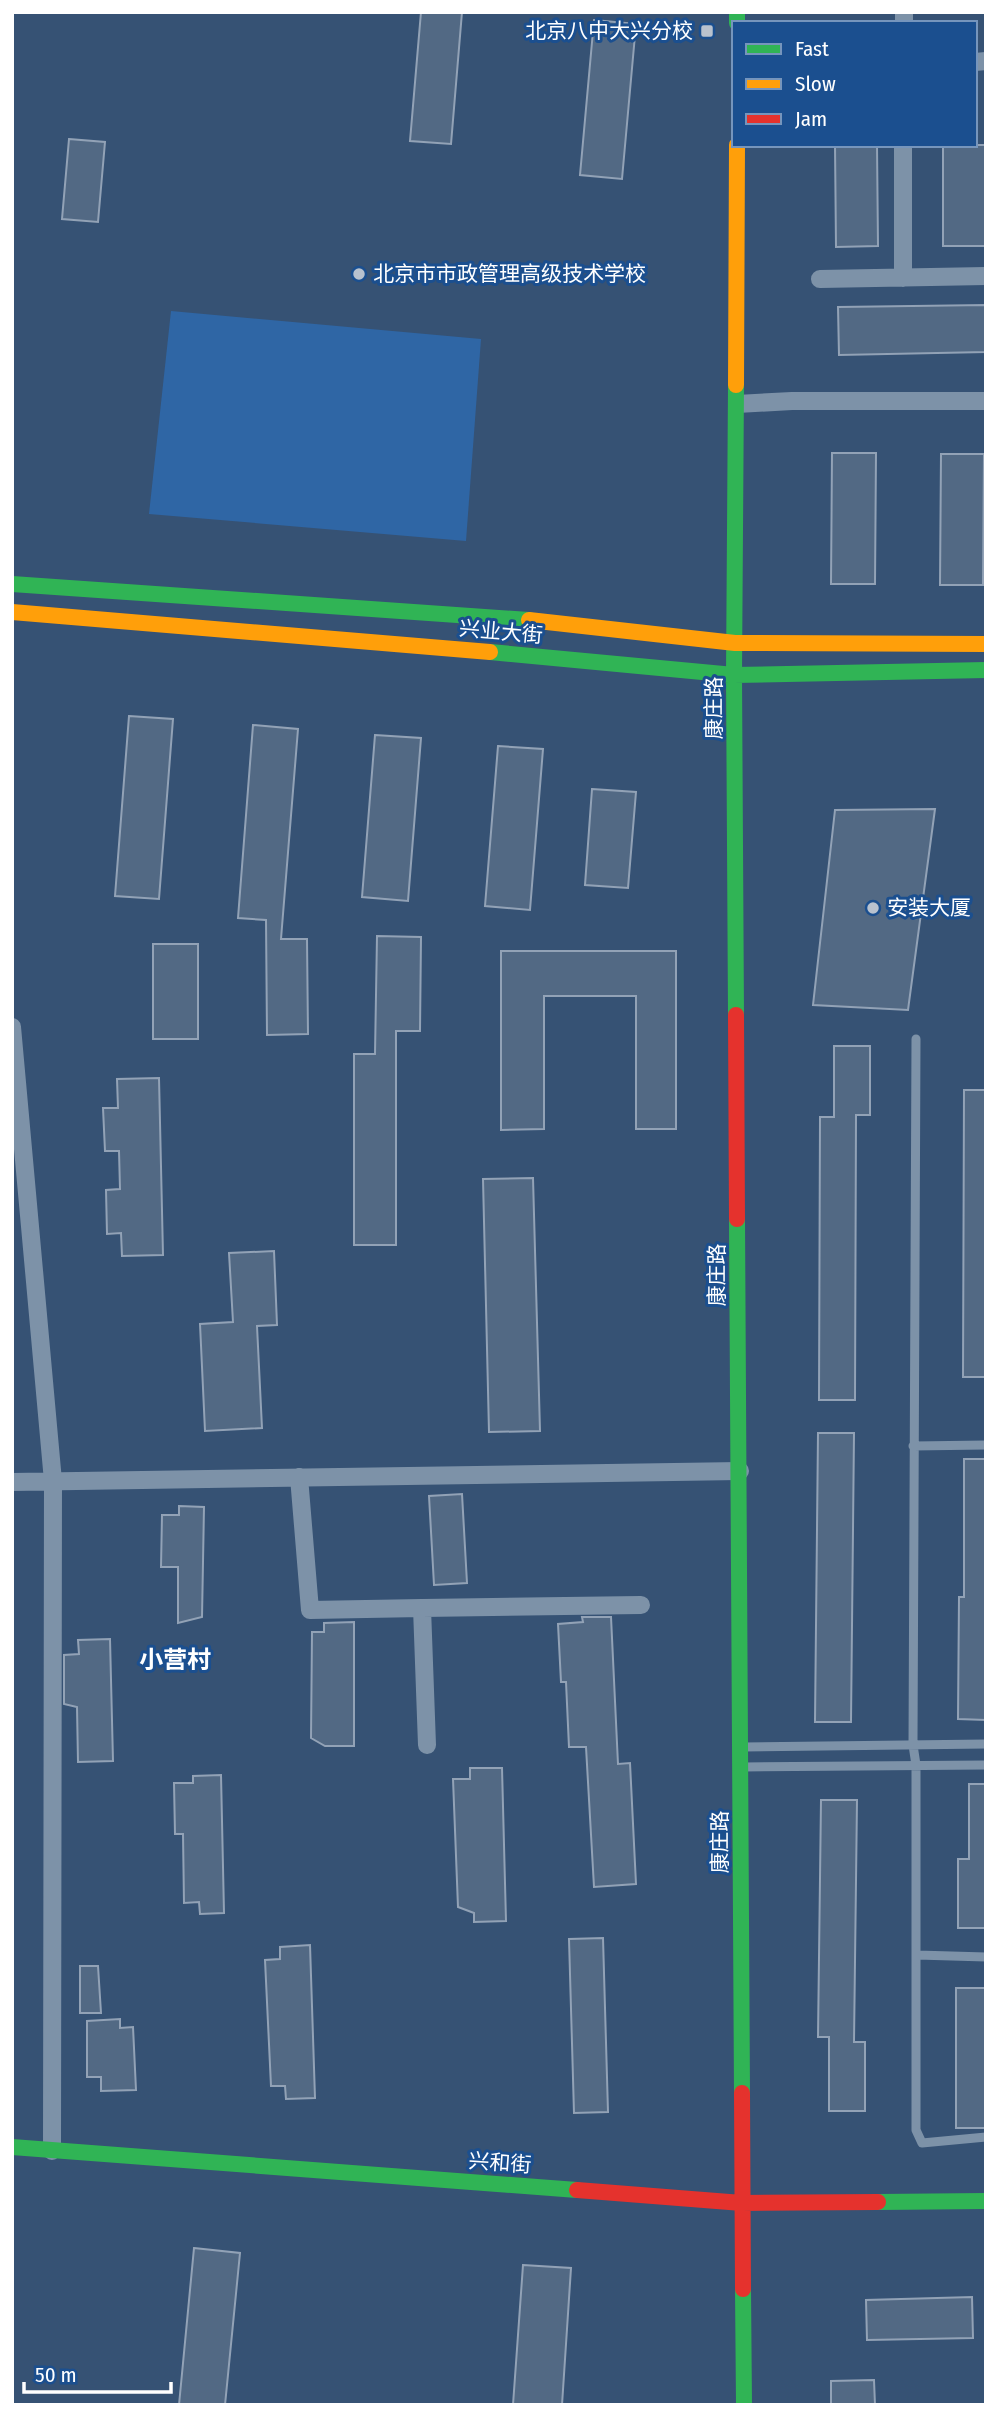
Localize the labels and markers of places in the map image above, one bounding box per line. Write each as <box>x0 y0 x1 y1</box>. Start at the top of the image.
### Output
place label: 北京八中大兴分校 <box>525 18 693 44</box>
marker: 北京八中大兴分校 <box>699 23 715 39</box>
place label: 北京市市政管理高级技术学校 <box>373 261 646 287</box>
marker: 北京市市政管理高级技术学校 <box>351 266 367 282</box>
place label: 安装大厦 <box>887 895 971 921</box>
marker: 安装大厦 <box>865 900 881 916</box>

